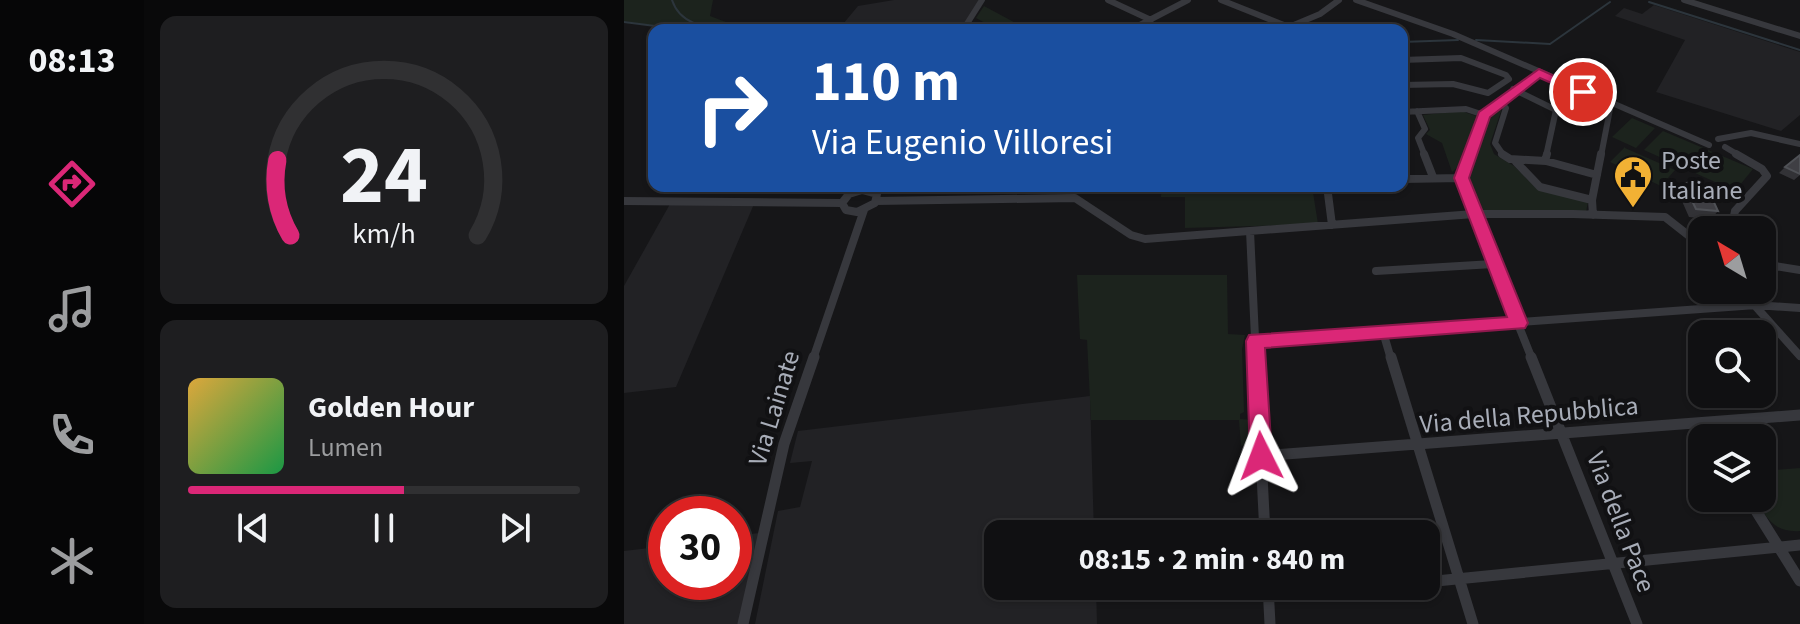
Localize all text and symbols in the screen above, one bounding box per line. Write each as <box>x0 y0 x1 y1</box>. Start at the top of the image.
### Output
text: 08:13 <box>29 35 115 86</box>
text: 110 m <box>812 43 960 122</box>
icon: right <box>680 56 784 160</box>
pin <box>1549 58 1617 126</box>
icon: arrive <box>1561 70 1605 114</box>
text: 24 <box>340 117 428 235</box>
text: Via Eugenio Villoresi <box>812 117 1113 168</box>
place label: Poste Italiane <box>1661 142 1742 209</box>
public building icon: Poste Italiane <box>1612 154 1654 209</box>
icon: directions <box>44 156 100 212</box>
text: km/h <box>352 214 416 254</box>
north arrow <box>1688 216 1776 304</box>
map controls <box>1688 216 1776 512</box>
icon: music <box>44 281 100 337</box>
button: search <box>1688 320 1776 408</box>
street label: Via Lainate <box>739 346 809 470</box>
text: Golden Hour <box>308 386 474 429</box>
street label: Via della Repubblica <box>1418 387 1640 443</box>
icon: phone <box>44 407 100 463</box>
position arrow <box>1219 414 1303 498</box>
button: layers <box>1688 424 1776 512</box>
text: Lumen <box>308 429 383 466</box>
street label: Via della Pace <box>1577 446 1665 598</box>
speed limit sign: 30 <box>648 496 752 600</box>
icon: previous <box>231 506 275 550</box>
icon: pause <box>362 506 406 550</box>
icon: next <box>493 506 537 550</box>
icon: climate <box>44 533 100 589</box>
text: 08:15 · 2 min · 840 m <box>1079 538 1345 581</box>

